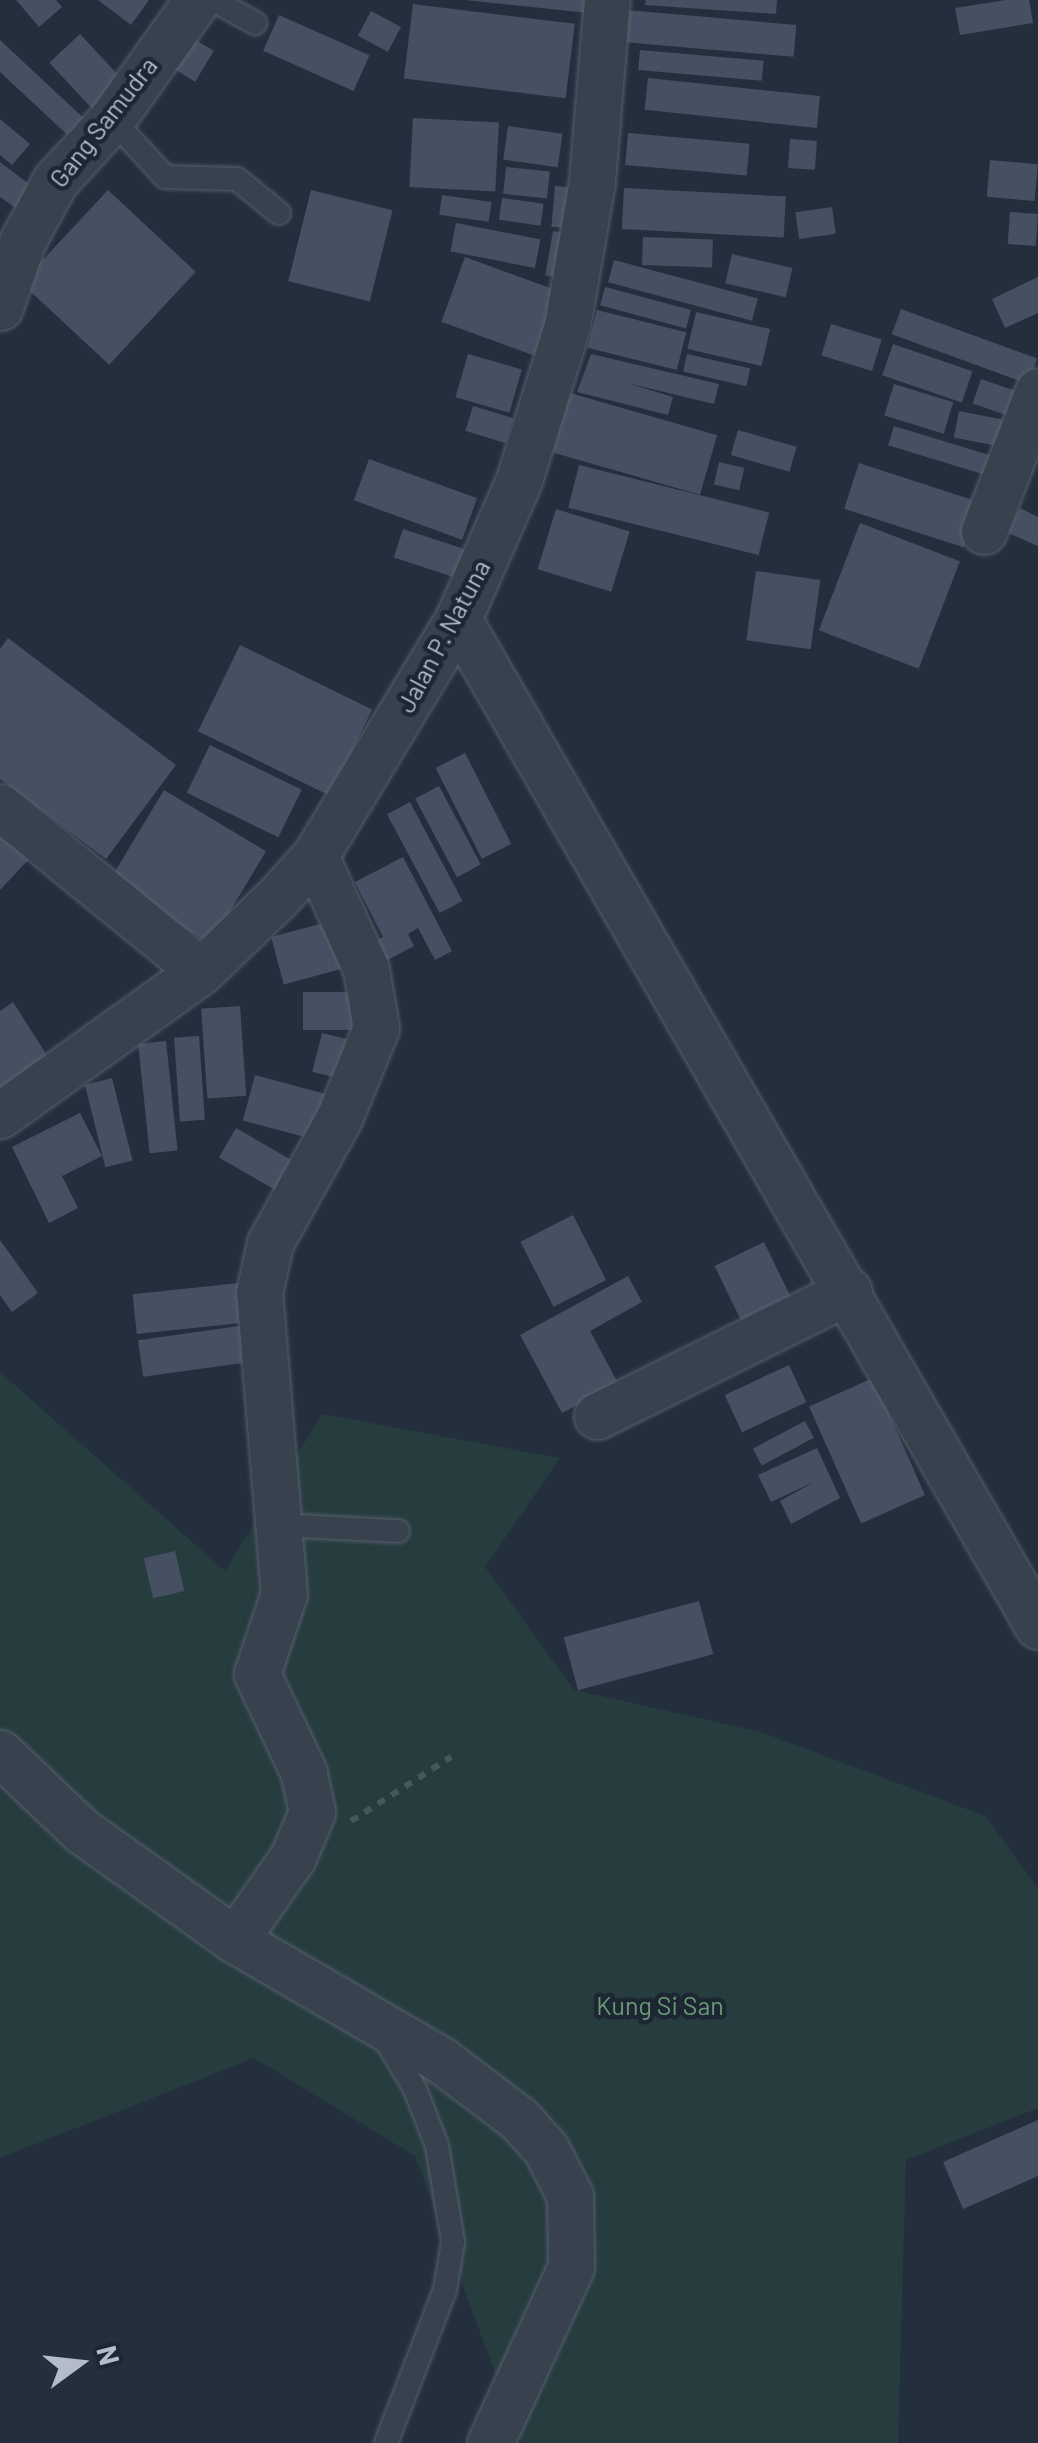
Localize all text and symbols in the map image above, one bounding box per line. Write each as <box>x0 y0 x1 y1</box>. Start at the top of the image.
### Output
street label: Gang Samudra <box>43 51 163 193</box>
street label: Jalan P. Natuna <box>390 555 496 717</box>
park label: Kung Si San <box>596 1990 724 2020</box>
north arrow <box>30 2313 130 2413</box>
text: N <box>90 2342 128 2369</box>

